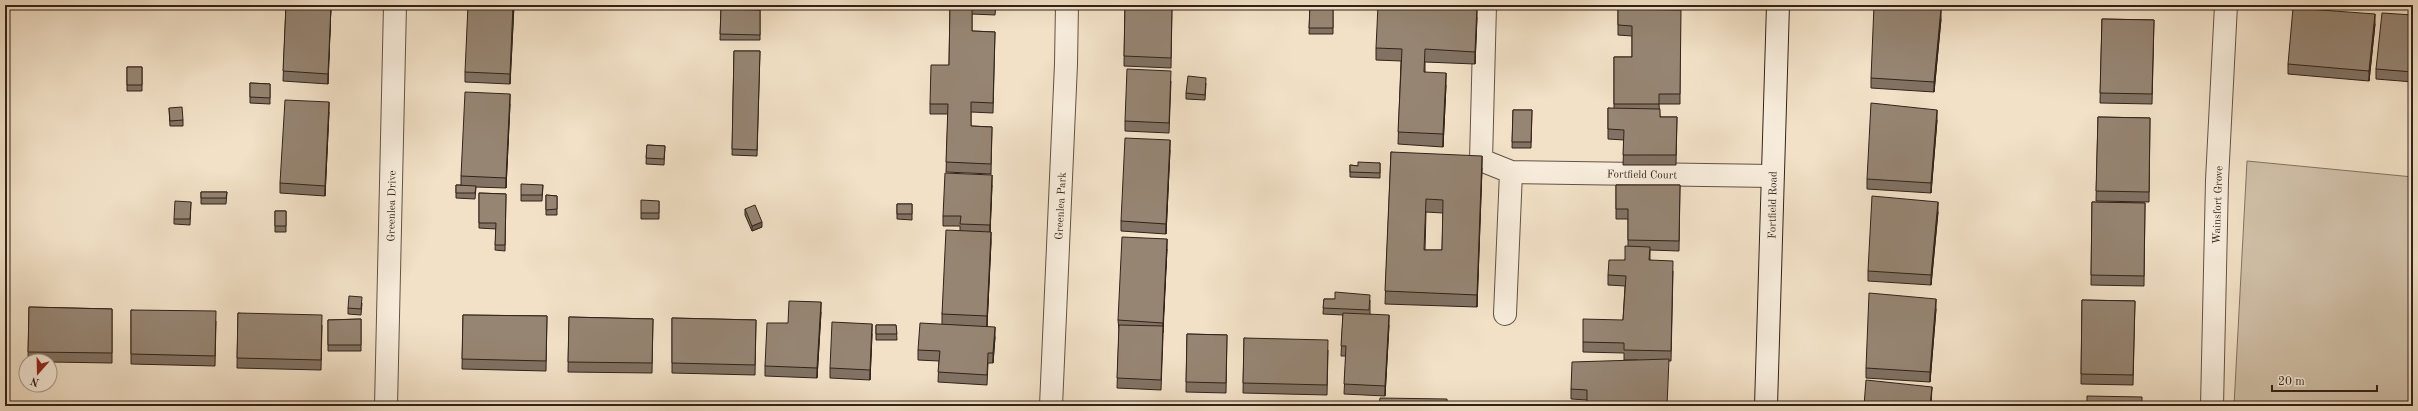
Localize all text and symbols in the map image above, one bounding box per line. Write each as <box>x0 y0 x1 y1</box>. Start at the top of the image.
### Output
street label: Wainsfort Grove <box>2212 166 2225 244</box>
street label: Fortfield Court <box>1607 169 1677 182</box>
street label: Greenlea Drive <box>386 170 399 242</box>
street label: Fortfield Road <box>1767 171 1780 239</box>
street label: Greenlea Park <box>1054 172 1069 240</box>
north arrow <box>18 353 58 393</box>
scale bar <box>2272 367 2377 393</box>
text: N <box>29 374 41 388</box>
text: 20 m <box>2278 376 2305 388</box>

